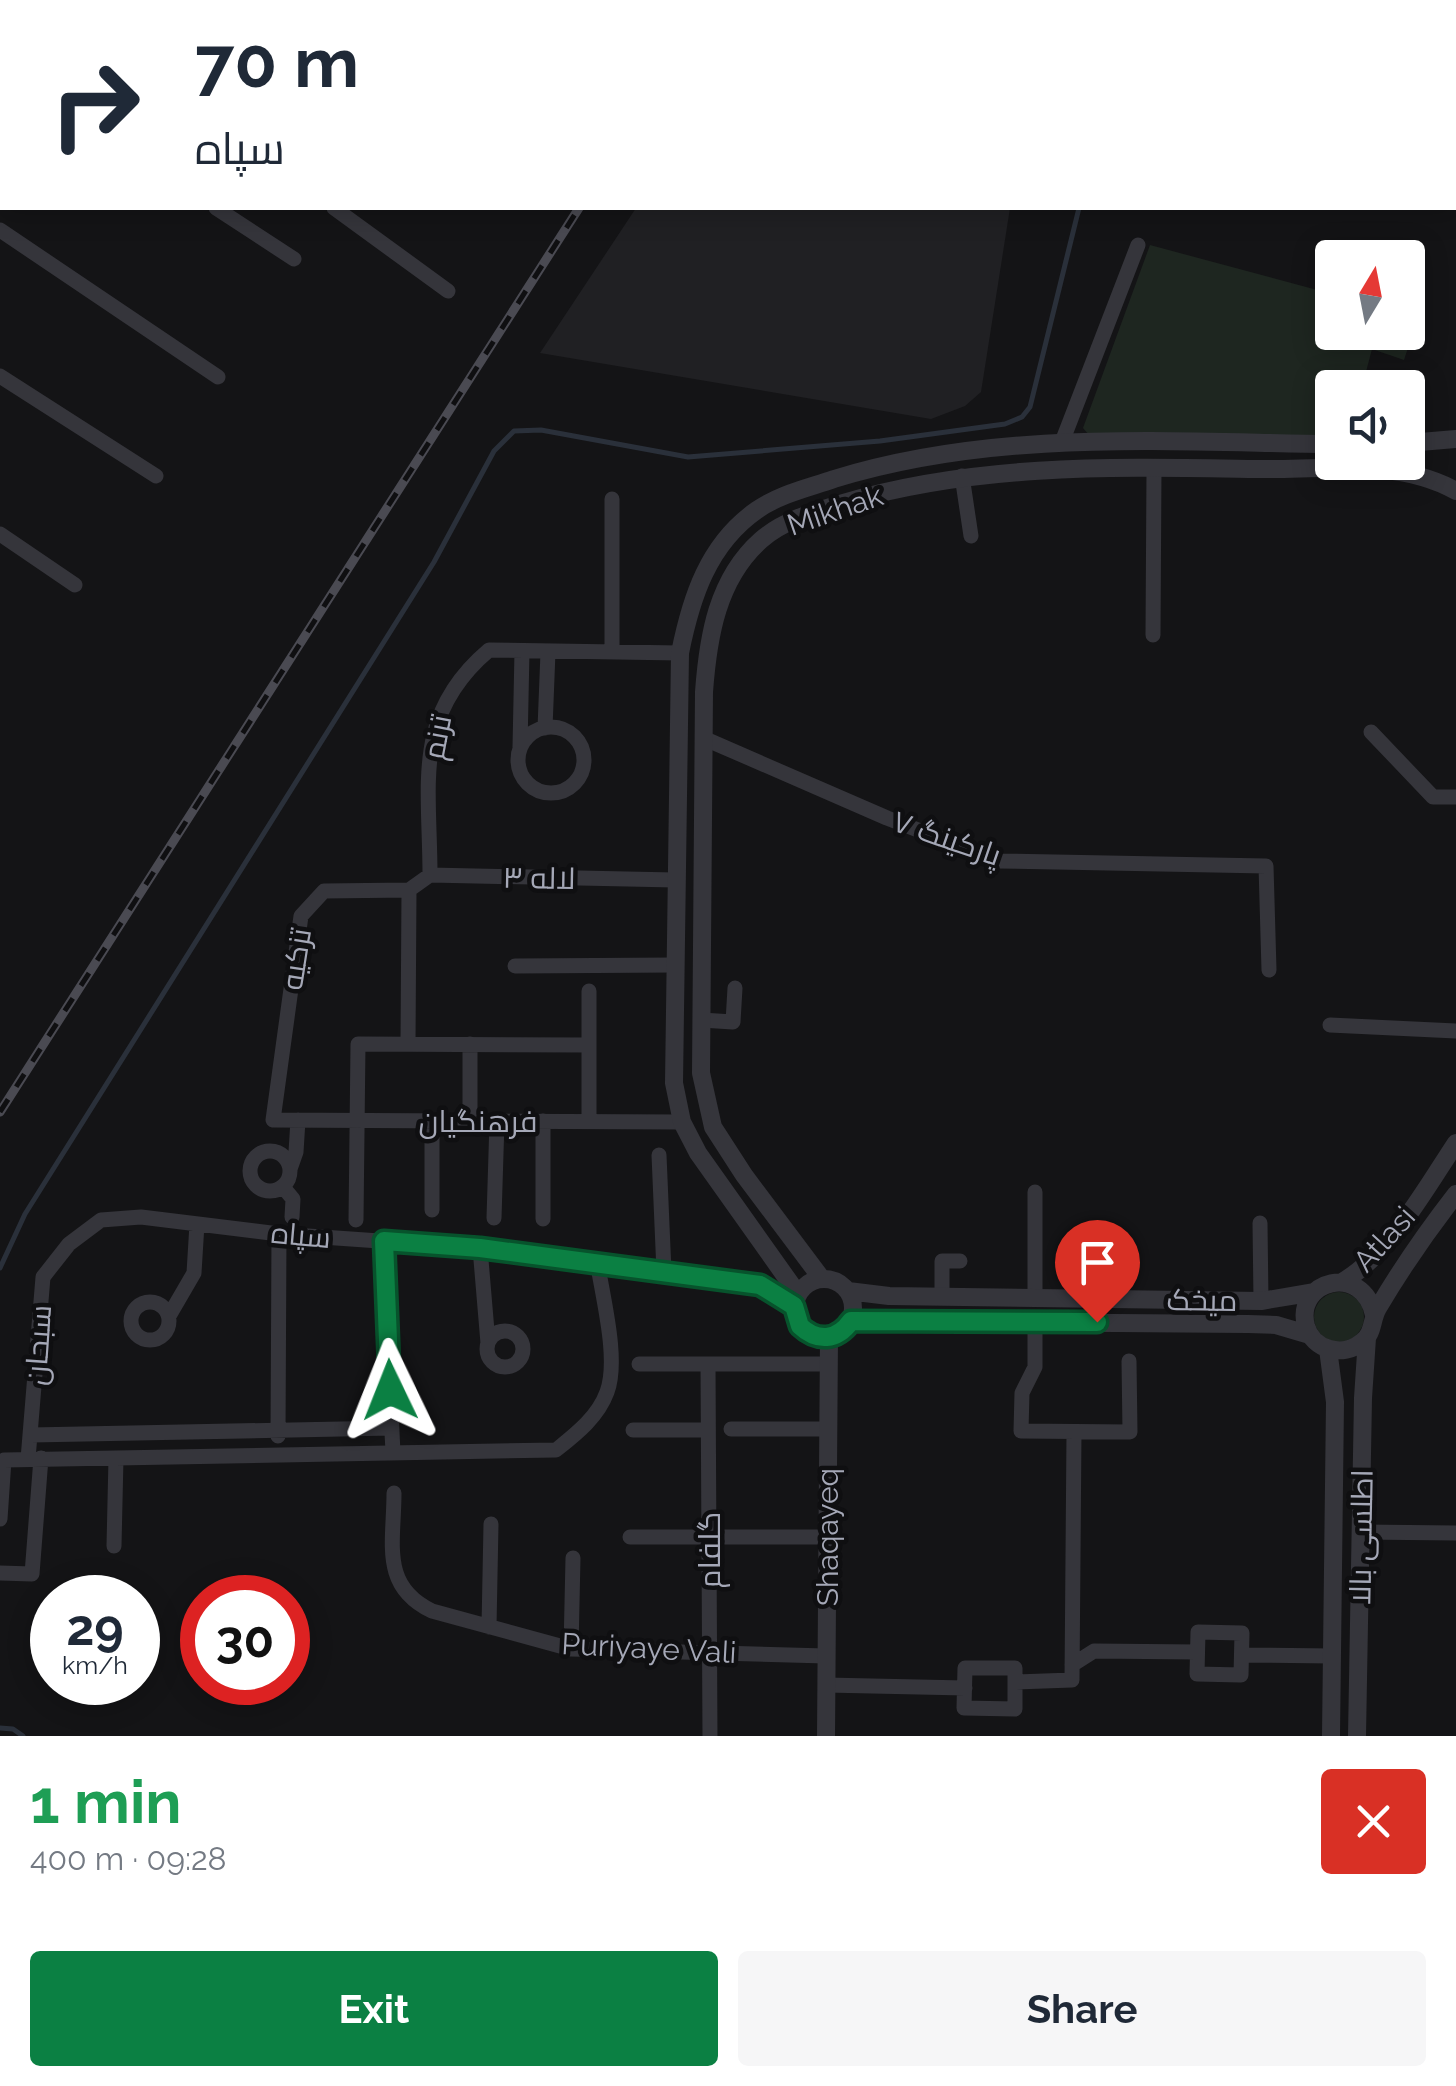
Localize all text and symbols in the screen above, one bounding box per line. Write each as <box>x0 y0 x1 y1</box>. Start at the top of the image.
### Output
text: 70 m <box>195 21 359 103</box>
icon: right <box>30 40 160 170</box>
text: سپاه <box>195 122 285 175</box>
north arrow <box>1315 240 1425 350</box>
map controls <box>1315 240 1425 480</box>
button: sound <box>1315 370 1425 480</box>
street label: Mikhak <box>783 477 887 543</box>
street label: ترنم <box>416 712 461 763</box>
street label: پارکینگ ۷ <box>888 803 1006 875</box>
street label: لاله ۳ <box>502 860 576 896</box>
street label: تزکیه <box>274 926 318 992</box>
street label: فرهنگیان <box>419 1104 537 1139</box>
street label: Atlasi <box>1346 1199 1422 1279</box>
street label: سپاه <box>269 1215 332 1257</box>
pin <box>1055 1220 1140 1323</box>
icon: arrive <box>1070 1235 1125 1290</box>
street label: میخک <box>1166 1282 1238 1318</box>
street label: سبحان <box>18 1304 58 1386</box>
position arrow <box>338 1338 442 1442</box>
street label: Shaqayeq <box>810 1468 845 1606</box>
street label: اطلسی بالا <box>1342 1469 1381 1605</box>
street label: گلفام <box>692 1512 730 1588</box>
speed limit sign: 30 <box>180 1575 310 1705</box>
text: 29 <box>66 1598 124 1657</box>
street label: Puriyaye Vali <box>561 1626 737 1670</box>
text: km/h <box>62 1650 128 1680</box>
text: 1 min <box>30 1767 181 1837</box>
button: close <box>1321 1769 1426 1874</box>
text: 400 m · 09:28 <box>30 1840 227 1877</box>
button: Exit <box>30 1951 718 2066</box>
button: Share <box>738 1951 1426 2066</box>

